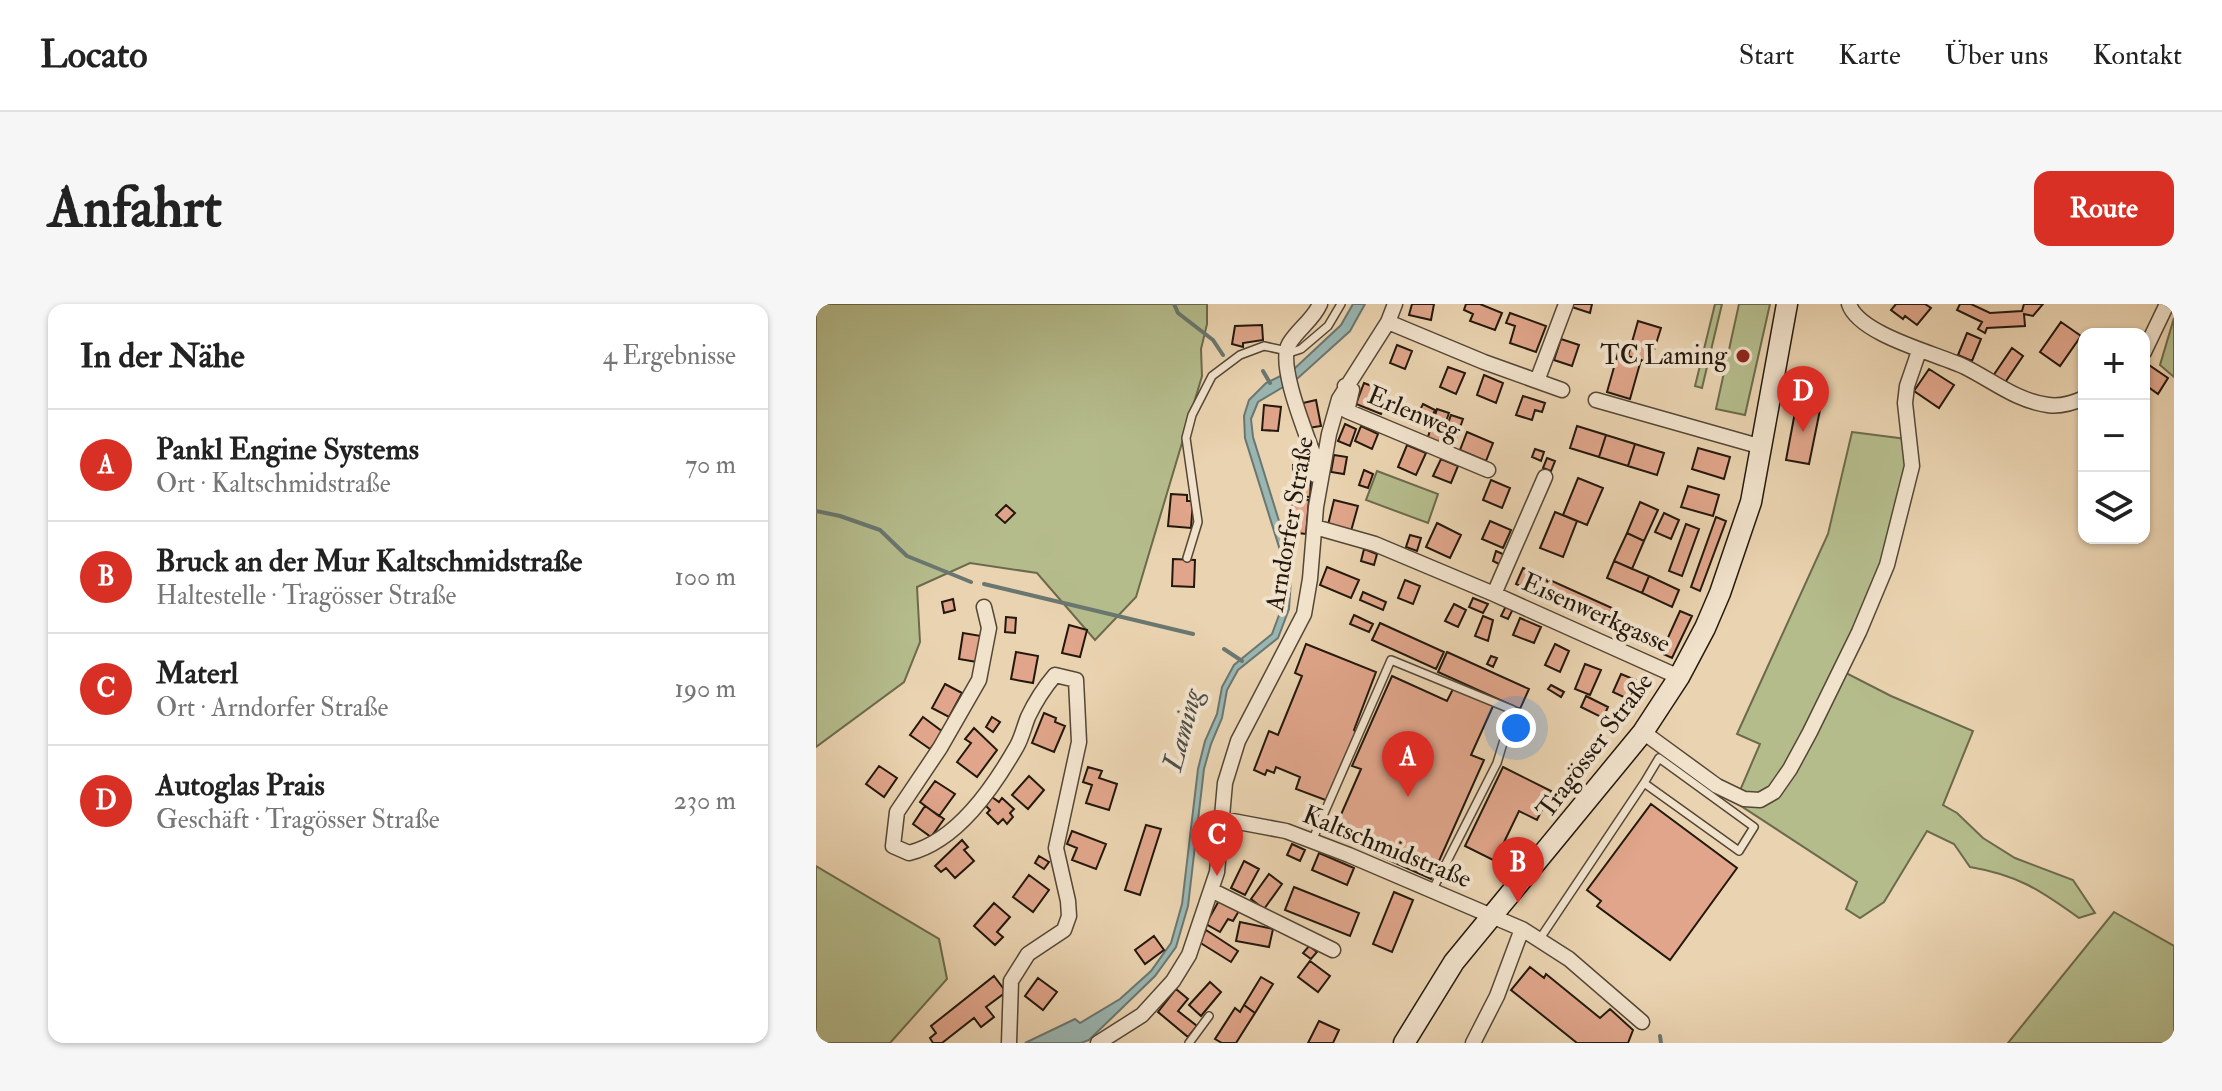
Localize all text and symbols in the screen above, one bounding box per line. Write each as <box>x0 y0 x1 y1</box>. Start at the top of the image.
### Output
text: Locato <box>40 31 147 79</box>
text: Start <box>1739 38 1794 73</box>
text: Karte <box>1838 38 1901 73</box>
text: Über uns <box>1945 38 2048 73</box>
text: Kontakt <box>2092 38 2182 73</box>
button: Route <box>2034 171 2174 246</box>
text: Anfahrt <box>48 173 222 244</box>
map controls <box>2078 328 2150 544</box>
button: + <box>2078 328 2150 400</box>
text: In der Nähe <box>80 335 245 378</box>
text: 4 Ergebnisse <box>603 340 736 372</box>
place label: TC Laming <box>1600 340 1728 372</box>
marker: TC Laming <box>1734 347 1752 365</box>
pin: D <box>1777 366 1829 432</box>
street label: Erlenweg <box>1362 379 1467 447</box>
button: − <box>2078 400 2150 472</box>
text: Pankl Engine Systems <box>156 431 419 468</box>
street label: Arndorfer Straße <box>1259 434 1321 615</box>
text: A <box>98 449 114 481</box>
text: 70 m <box>685 449 736 481</box>
text: Ort · Kaltschmidstraße <box>156 468 391 500</box>
button: layers <box>2078 472 2150 544</box>
text: Bruck an der Mur Kaltschmidstraße <box>156 543 582 580</box>
text: B <box>97 561 115 593</box>
text: 100 m <box>675 561 736 593</box>
street label: Eisenwerkgasse <box>1517 566 1675 660</box>
text: Haltestelle · Tragösser Straße <box>156 580 456 612</box>
text: Materl <box>156 655 238 692</box>
street label: Tragösser Straße <box>1530 667 1660 825</box>
text: C <box>96 673 116 705</box>
text: 190 m <box>675 673 736 705</box>
water label: Laming <box>1155 684 1211 776</box>
text: Ort · Arndorfer Straße <box>156 692 388 724</box>
your location <box>1496 708 1536 748</box>
pin: A <box>1382 731 1434 797</box>
text: Autoglas Prais <box>156 767 325 804</box>
text: D <box>95 785 117 817</box>
text: 230 m <box>674 785 736 817</box>
street label: Kaltschmidstraße <box>1298 799 1476 895</box>
text: Geschäft · Tragösser Straße <box>156 804 440 836</box>
pin: C <box>1191 810 1243 876</box>
pin: B <box>1492 837 1544 903</box>

